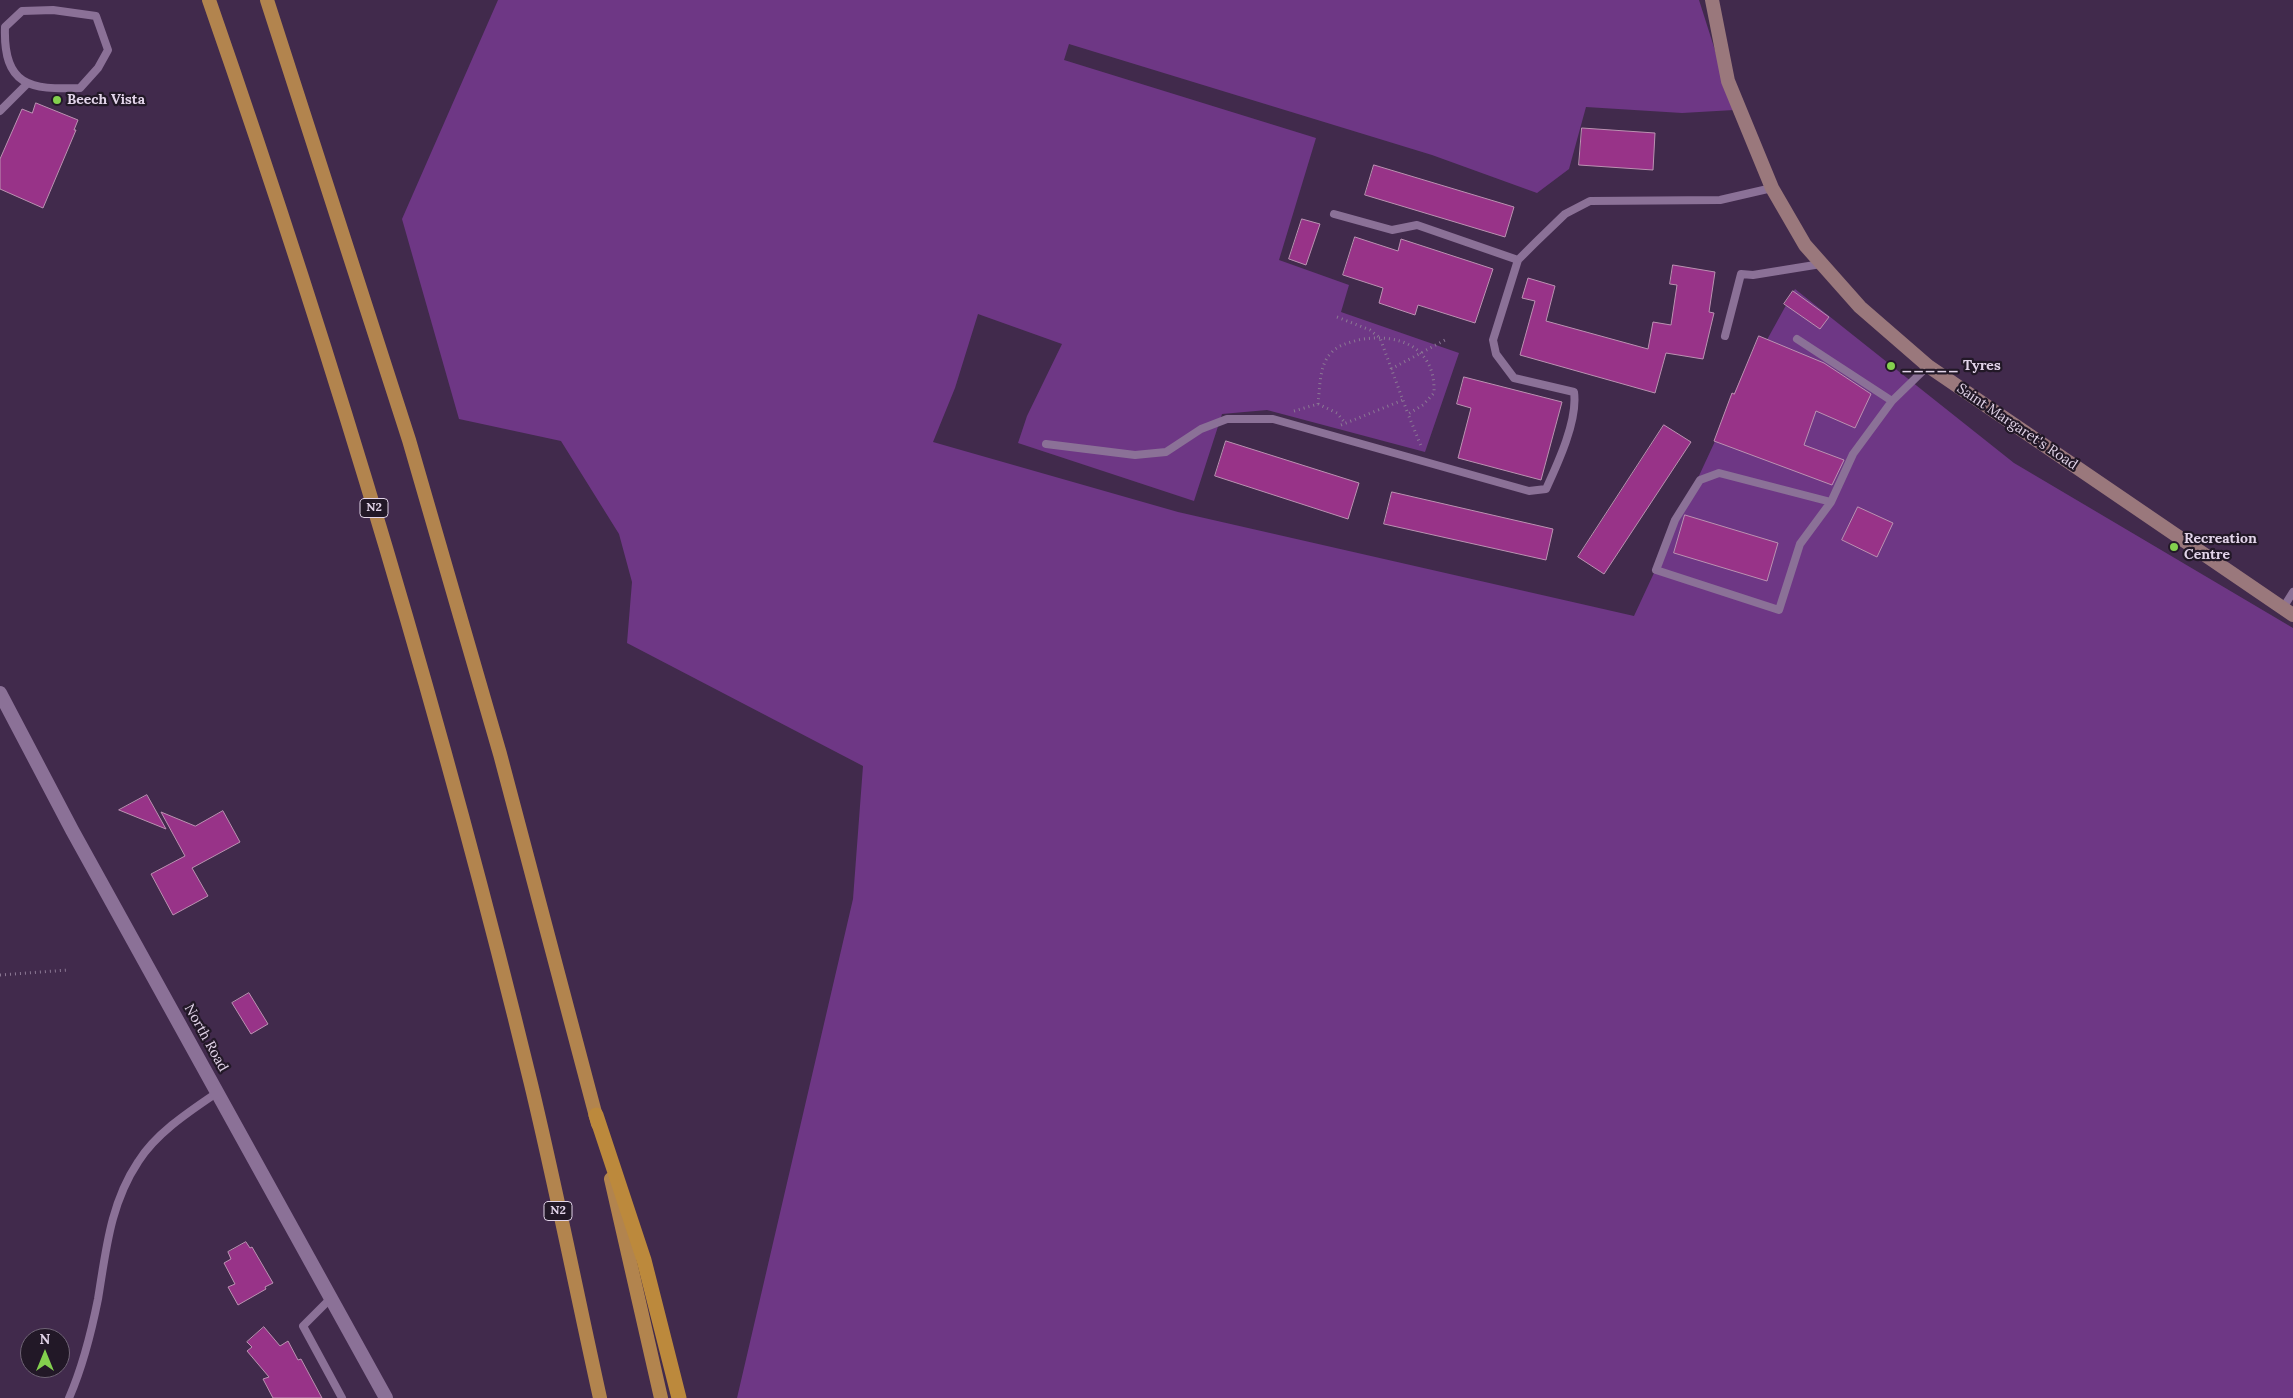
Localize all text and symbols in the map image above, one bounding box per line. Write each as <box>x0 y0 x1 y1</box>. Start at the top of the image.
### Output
place label: Beech Vista <box>67 92 145 108</box>
marker: Beech Vista <box>51 94 63 106</box>
place label: _____ Tyres <box>1901 358 2001 374</box>
marker: _____ Tyres <box>1885 360 1897 372</box>
street label: Saint Margaret's Road <box>1953 380 2081 474</box>
road number: N2 <box>360 498 388 518</box>
place label: Recreation Centre <box>2184 531 2257 564</box>
marker: Recreation Centre <box>2168 541 2180 553</box>
street label: North Road <box>181 1001 231 1075</box>
road number: N2 <box>544 1202 572 1220</box>
north arrow <box>20 1328 70 1378</box>
text: N <box>40 1330 50 1348</box>

